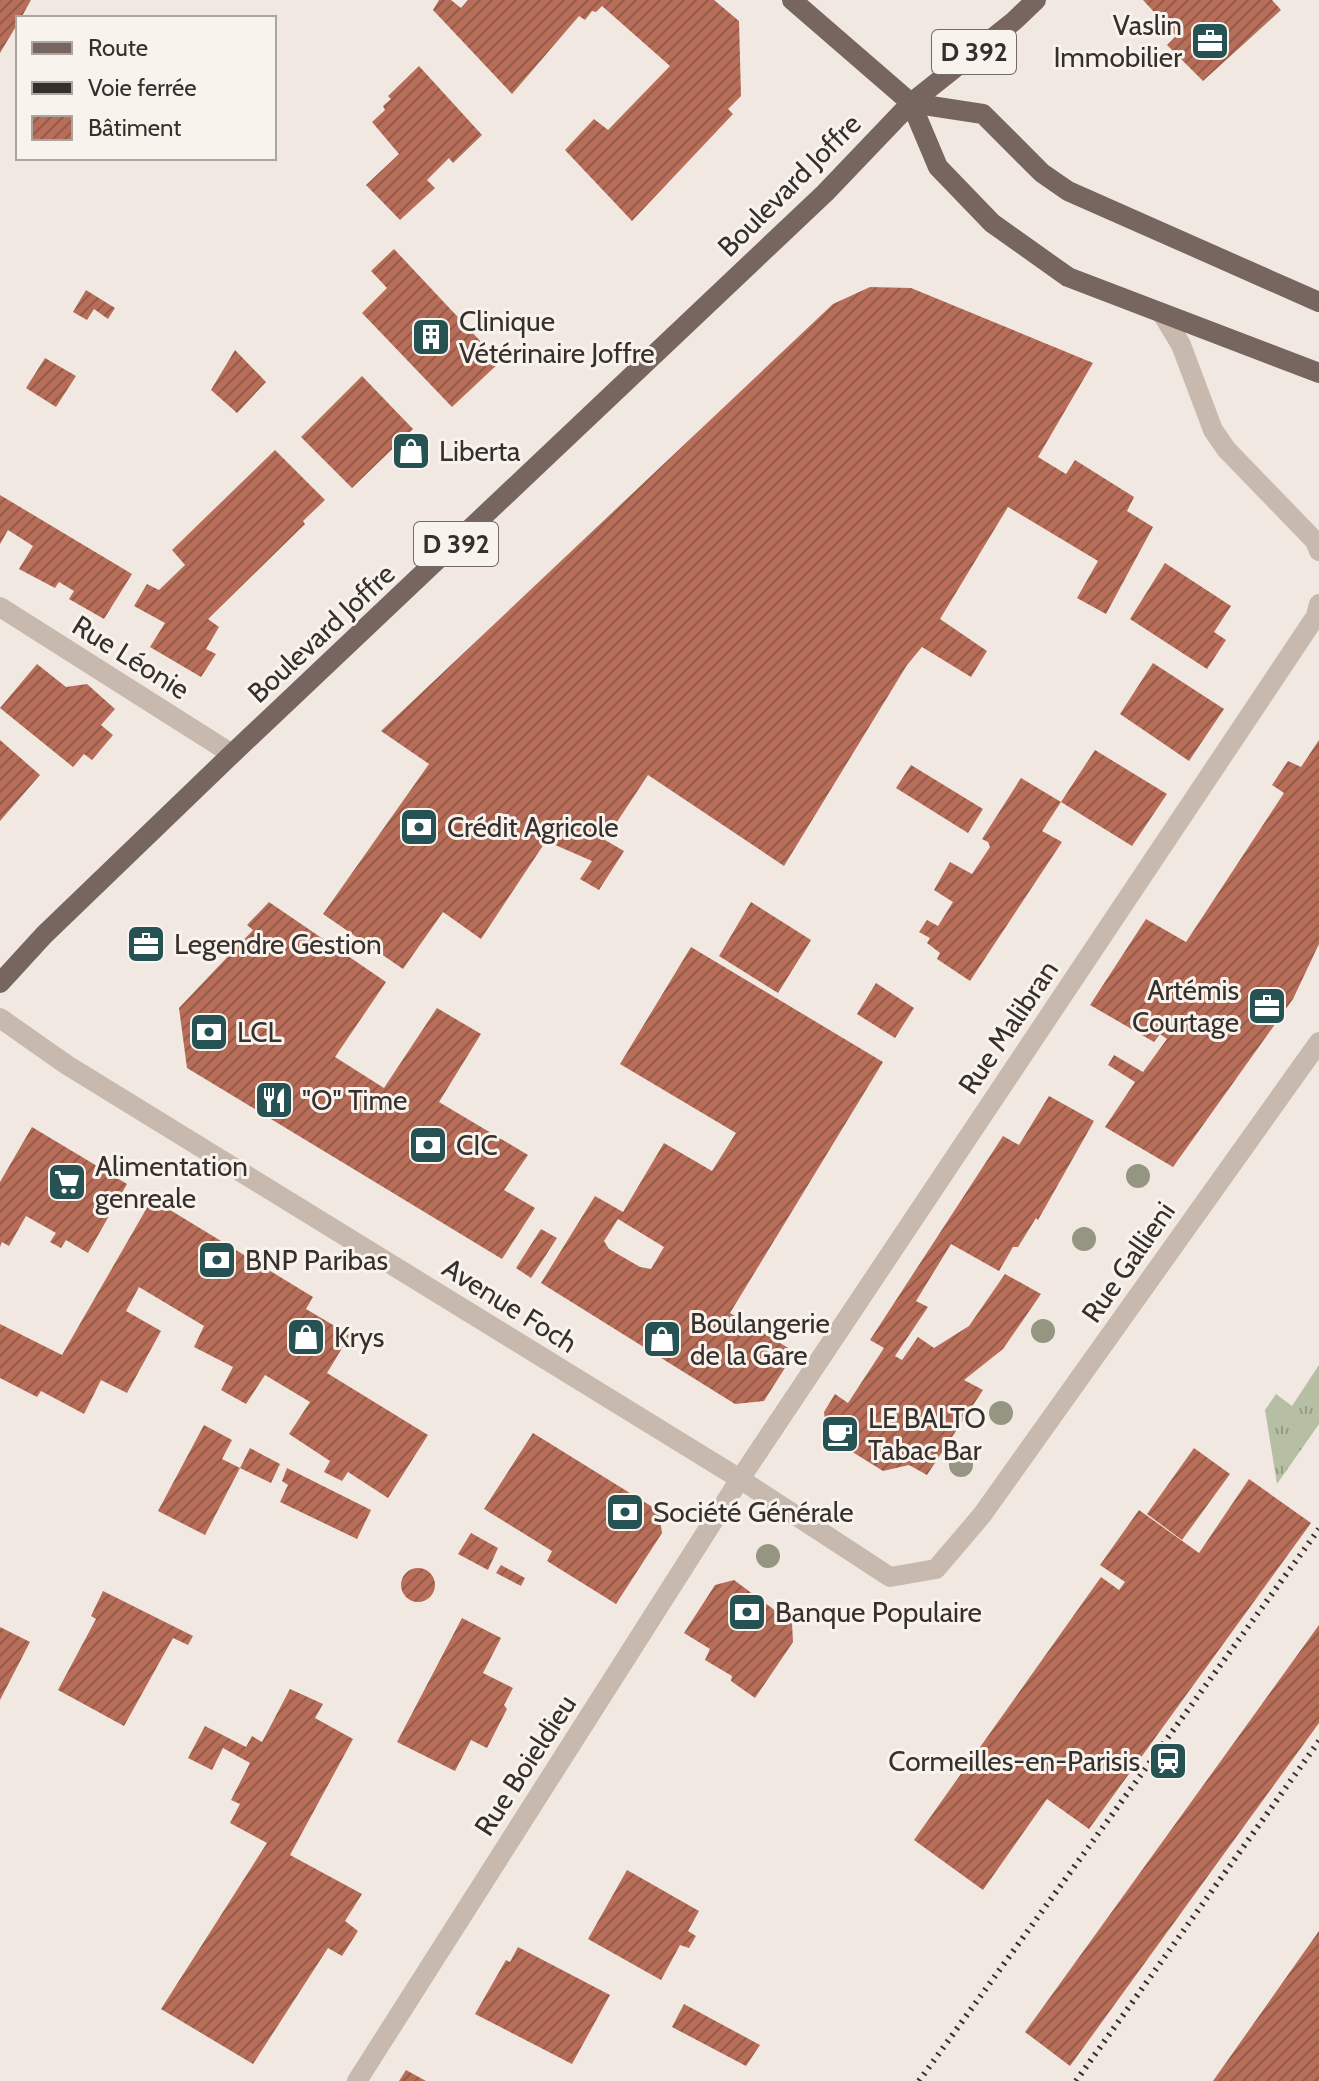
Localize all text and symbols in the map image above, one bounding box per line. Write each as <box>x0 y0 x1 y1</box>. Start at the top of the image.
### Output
place label: Vaslin Immobilier <box>1053 8 1182 74</box>
legend <box>16 16 276 160</box>
office icon: Vaslin Immobilier <box>1189 20 1231 62</box>
road number: D 392 <box>932 30 1016 74</box>
text: Route <box>88 33 148 62</box>
text: Voie ferrée <box>88 73 197 102</box>
street label: Boulevard Joffre <box>710 106 868 264</box>
text: Bâtiment <box>88 113 181 142</box>
place label: Clinique Vétérinaire Joffre <box>459 304 655 370</box>
building icon: Clinique Vétérinaire Joffre <box>410 316 452 358</box>
shop icon: Liberta <box>390 430 432 472</box>
place label: Liberta <box>439 434 521 468</box>
road number: D 392 <box>414 522 498 566</box>
street label: Boulevard Joffre <box>241 556 401 710</box>
street label: Rue Léonie <box>66 608 196 706</box>
bank icon: Crédit Agricole <box>398 806 440 848</box>
place label: Crédit Agricole <box>447 810 619 844</box>
office icon: Legendre Gestion <box>125 923 167 965</box>
place label: Legendre Gestion <box>174 927 382 961</box>
street label: Rue Malibran <box>951 954 1065 1100</box>
place label: Artémis Courtage <box>1132 973 1239 1039</box>
office icon: Artémis Courtage <box>1246 985 1288 1027</box>
bank icon: LCL <box>188 1011 230 1053</box>
place label: LCL <box>237 1015 282 1049</box>
restaurant icon: "O" Time <box>253 1079 295 1121</box>
place label: "O" Time <box>302 1083 407 1117</box>
bank icon: CIC <box>407 1124 449 1166</box>
place label: CIC <box>456 1128 498 1162</box>
place label: Alimentation genreale <box>95 1149 248 1215</box>
supermarket icon: Alimentation genreale <box>46 1161 88 1203</box>
street label: Rue Gallieni <box>1074 1195 1182 1329</box>
bank icon: BNP Paribas <box>196 1239 238 1281</box>
place label: BNP Paribas <box>245 1243 388 1277</box>
street label: Avenue Foch <box>437 1250 583 1360</box>
place label: Boulangerie de la Gare <box>690 1306 830 1372</box>
shop icon: Krys <box>285 1316 327 1358</box>
shop icon: Boulangerie de la Gare <box>641 1318 683 1360</box>
place label: Krys <box>334 1320 384 1354</box>
place label: LE BALTO Tabac Bar <box>868 1401 986 1467</box>
cafe icon: LE BALTO Tabac Bar <box>819 1413 861 1455</box>
bank icon: Société Générale <box>604 1491 646 1533</box>
place label: Société Générale <box>653 1495 854 1529</box>
bank icon: Banque Populaire <box>726 1591 768 1633</box>
place label: Banque Populaire <box>775 1595 982 1629</box>
street label: Rue Boieldieu <box>467 1688 583 1842</box>
station icon: Cormeilles-en-Parisis <box>1147 1740 1189 1782</box>
place label: Cormeilles-en-Parisis <box>888 1744 1140 1778</box>

